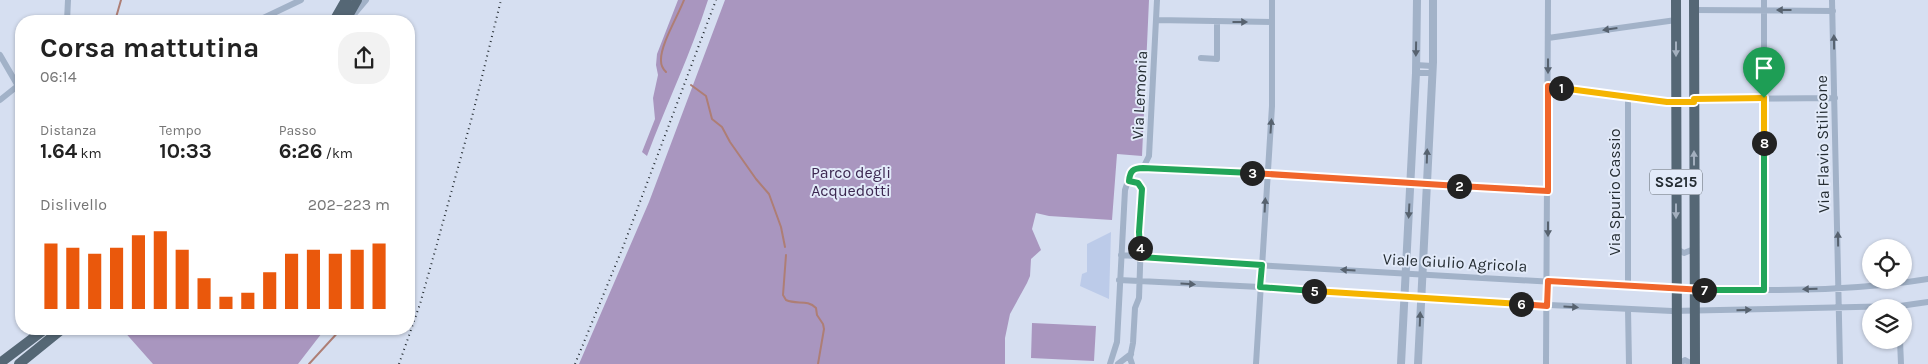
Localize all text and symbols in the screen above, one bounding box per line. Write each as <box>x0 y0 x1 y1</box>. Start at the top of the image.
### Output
one-way arrow <box>1776 6 1792 14</box>
one-way arrow <box>1232 18 1248 26</box>
one-way arrow <box>1602 25 1618 33</box>
text: Corsa mattutina <box>40 31 259 64</box>
button: share <box>338 32 390 84</box>
one-way arrow <box>1830 33 1838 49</box>
one-way arrow <box>1412 41 1420 57</box>
one-way arrow <box>1672 41 1680 57</box>
pin <box>1743 47 1785 98</box>
street label: Via Lemonia <box>1128 50 1151 140</box>
icon: arrive <box>1750 54 1778 82</box>
one-way arrow <box>1544 58 1552 74</box>
text: 06:14 <box>40 67 77 86</box>
street label: Via Flavio Stilicone <box>1812 75 1833 213</box>
pin: 1 <box>1548 76 1574 100</box>
text: 1 <box>1559 80 1564 97</box>
one-way arrow <box>1267 117 1275 133</box>
text: Distanza <box>40 122 97 139</box>
text: Tempo <box>159 122 201 139</box>
text: Passo <box>279 122 316 139</box>
street label: Via Spurio Cassio <box>1605 128 1624 256</box>
pin: 8 <box>1752 130 1776 156</box>
text: 8 <box>1760 135 1769 152</box>
text: 1.64 <box>40 139 77 163</box>
text: 10:33 <box>159 139 212 163</box>
text: 6:26 <box>279 139 323 163</box>
text: km <box>77 145 102 162</box>
text: /km <box>323 145 353 162</box>
one-way arrow <box>1424 147 1432 163</box>
one-way arrow <box>1690 150 1698 166</box>
pin: 3 <box>1240 160 1264 186</box>
park label: Parco degli Acquedotti <box>811 163 891 200</box>
text: 3 <box>1248 165 1257 182</box>
road number: SS215 <box>1650 170 1702 194</box>
pin: 2 <box>1446 174 1472 198</box>
text: 2 <box>1455 178 1464 195</box>
text: Dislivello <box>40 195 107 214</box>
text: 202–223 m <box>308 195 390 214</box>
one-way arrow <box>1262 197 1270 213</box>
one-way arrow <box>1404 203 1412 219</box>
one-way arrow <box>1672 203 1680 219</box>
one-way arrow <box>1544 221 1552 237</box>
one-way arrow <box>1833 231 1841 247</box>
pin: 4 <box>1128 236 1152 260</box>
map controls <box>1862 239 1912 349</box>
button: locate <box>1862 239 1912 289</box>
text: 4 <box>1136 240 1145 257</box>
street label: Viale Giulio Agricola <box>1382 249 1528 276</box>
one-way arrow <box>1340 266 1356 274</box>
pin: 5 <box>1302 278 1326 304</box>
pin: 7 <box>1692 278 1716 302</box>
one-way arrow <box>1180 280 1196 288</box>
text: 7 <box>1701 282 1708 299</box>
text: 5 <box>1310 283 1319 300</box>
one-way arrow <box>1802 285 1818 293</box>
pin: 6 <box>1508 292 1534 316</box>
text: 6 <box>1517 296 1526 313</box>
button: layers <box>1862 299 1912 349</box>
one-way arrow <box>1563 303 1579 311</box>
one-way arrow <box>1736 306 1752 314</box>
one-way arrow <box>1416 311 1424 327</box>

